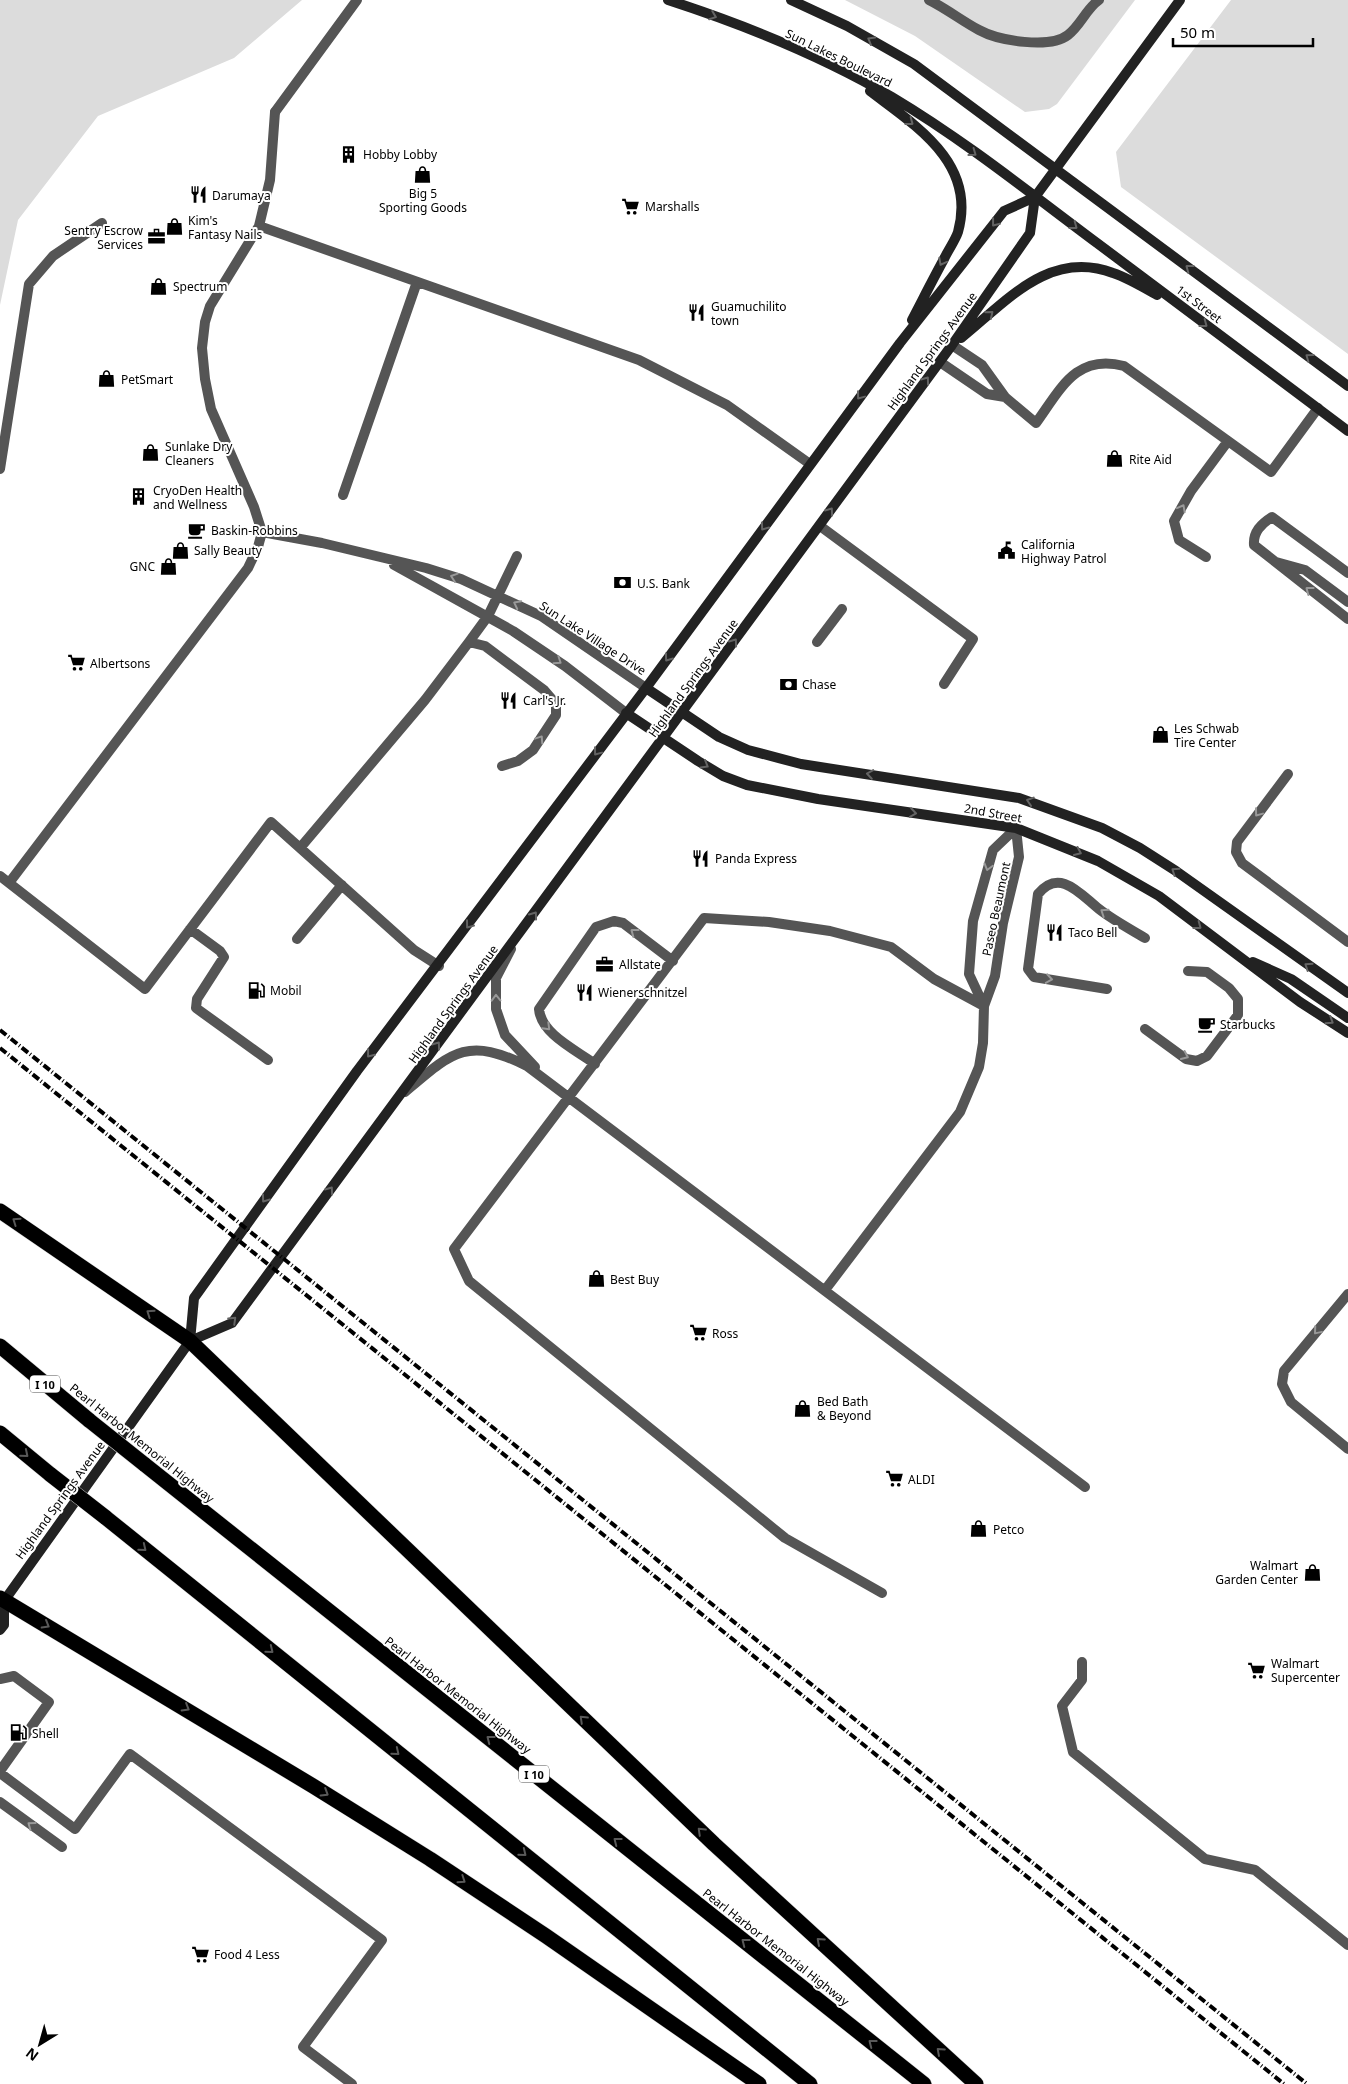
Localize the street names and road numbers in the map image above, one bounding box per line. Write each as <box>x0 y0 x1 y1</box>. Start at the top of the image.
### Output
street label: Sun Lakes Boulevard <box>783 25 895 91</box>
street label: 1st Street <box>1172 281 1226 327</box>
street label: Highland Springs Avenue <box>883 288 981 414</box>
street label: Sun Lake Village Drive <box>536 597 650 679</box>
street label: Highland Springs Avenue <box>644 615 742 741</box>
street label: 2nd Street <box>963 800 1024 827</box>
street label: Paseo Beaumont <box>978 860 1014 958</box>
street label: Highland Springs Avenue <box>404 941 502 1067</box>
road number: I 10 <box>30 1376 60 1392</box>
street label: Pearl Harbor Memorial Highway <box>66 1379 219 1507</box>
street label: Highland Springs Avenue <box>11 1437 109 1563</box>
street label: Pearl Harbor Memorial Highway <box>381 1632 535 1758</box>
road number: I 10 <box>519 1766 549 1782</box>
street label: Pearl Harbor Memorial Highway <box>699 1884 853 2010</box>

